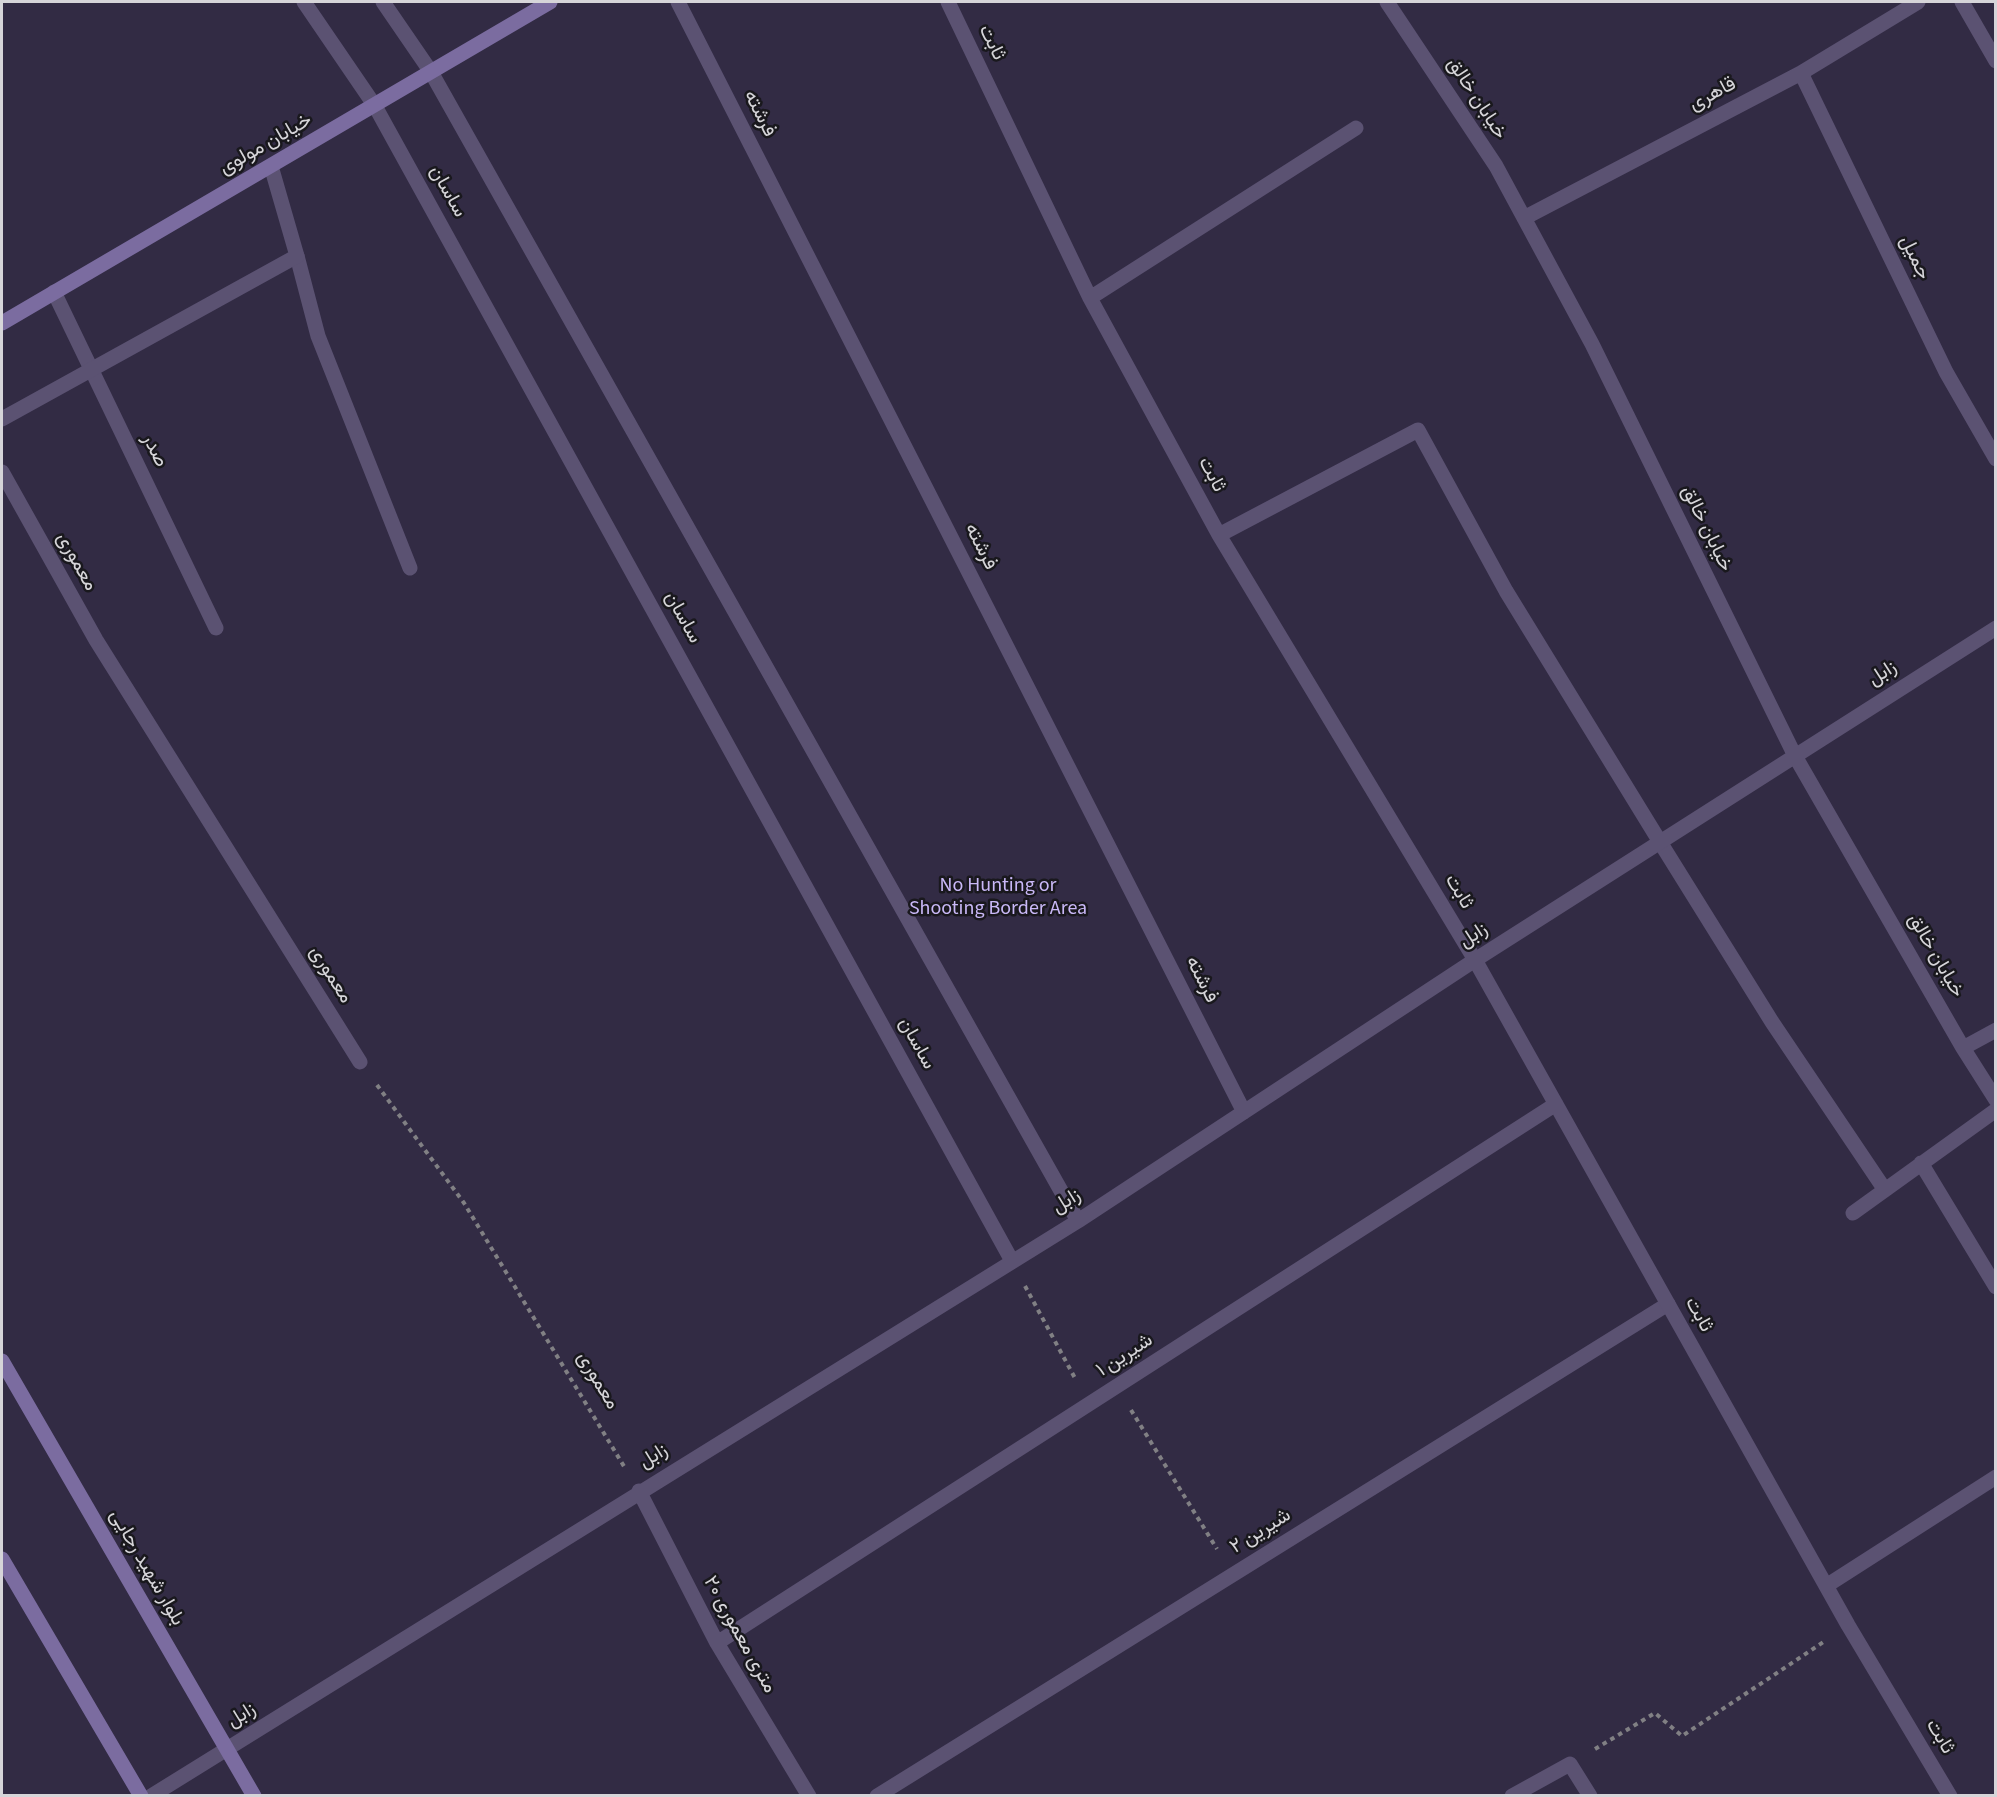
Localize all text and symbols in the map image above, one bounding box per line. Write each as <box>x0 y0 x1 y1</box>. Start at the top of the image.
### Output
street label: ثابت <box>972 21 1010 65</box>
street label: خیابان خالق <box>1441 54 1511 144</box>
street label: قاهری <box>1685 73 1741 117</box>
street label: فرشته <box>737 87 781 141</box>
street label: خیابان مولوی <box>215 109 317 181</box>
street label: ساسان <box>423 162 471 222</box>
street label: جمیل <box>1893 232 1935 284</box>
street label: صدر <box>136 430 172 472</box>
street label: ثابت <box>1192 453 1230 497</box>
street label: خیابان خالق <box>1675 482 1737 576</box>
street label: فرشته <box>958 520 1002 574</box>
street label: معموری <box>50 528 102 596</box>
street label: ساسان <box>658 588 706 648</box>
street label: زابل <box>1864 656 1902 692</box>
street label: ثابت <box>1438 870 1478 914</box>
park label: No Hunting or Shooting Border Area <box>909 875 1087 922</box>
street label: خیابان خالق <box>1901 910 1969 1002</box>
street label: زابل <box>1455 918 1493 954</box>
street label: معموری <box>303 942 357 1008</box>
street label: فرشته <box>1179 953 1223 1007</box>
street label: ساسان <box>892 1014 940 1074</box>
street label: زابل <box>1048 1184 1086 1220</box>
street label: ثابت <box>1679 1293 1717 1337</box>
street label: شیرین ۱ <box>1092 1329 1158 1383</box>
street label: معموری <box>570 1348 624 1414</box>
street label: زابل <box>635 1439 673 1475</box>
street label: شیرین ۲ <box>1226 1504 1296 1560</box>
street label: بلوار شهید رجایی <box>103 1506 189 1630</box>
street label: ۲۰ متری معموری <box>697 1572 781 1698</box>
street label: زابل <box>223 1698 261 1734</box>
street label: ثابت <box>1919 1715 1959 1759</box>

